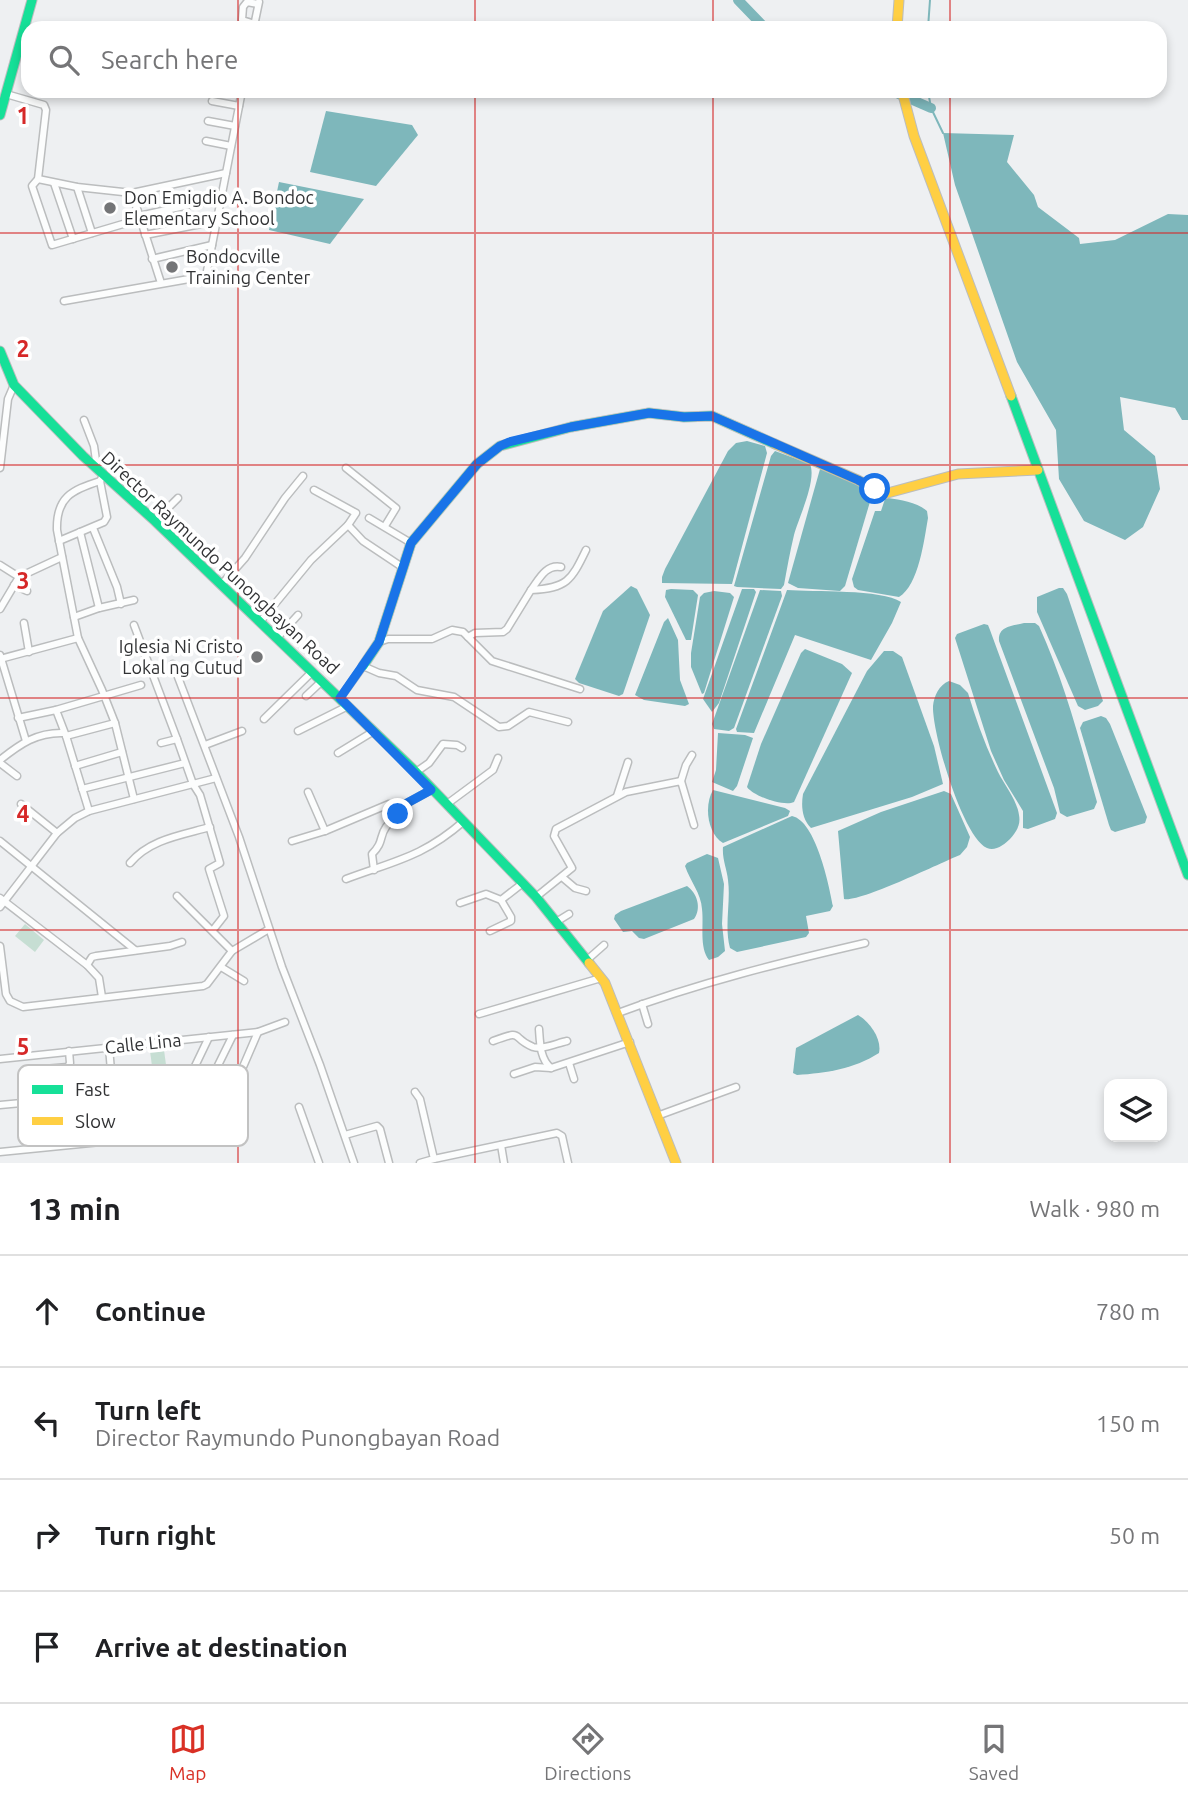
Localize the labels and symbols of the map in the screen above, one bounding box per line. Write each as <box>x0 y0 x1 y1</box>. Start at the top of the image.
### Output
text: 1 <box>17 103 29 128</box>
place label: Don Emigdio A. Bondoc Elementary School <box>124 187 314 228</box>
marker: Don Emigdio A. Bondoc Elementary School <box>102 200 118 216</box>
place label: Bondocville Training Center <box>186 246 310 287</box>
marker: Bondocville Training Center <box>164 259 180 275</box>
text: 2 <box>17 336 29 361</box>
street label: Director Raymundo Punongbayan Road <box>98 447 343 678</box>
route start <box>859 473 890 504</box>
text: 3 <box>17 568 29 593</box>
place label: Iglesia Ni Cristo Lokal ng Cutud <box>119 636 243 677</box>
marker: Iglesia Ni Cristo Lokal ng Cutud <box>249 649 265 665</box>
route end <box>382 798 413 829</box>
text: 4 <box>17 801 30 826</box>
street label: Calle Lina <box>104 1029 182 1057</box>
text: 5 <box>17 1034 29 1059</box>
legend <box>18 1065 248 1146</box>
text: Fast <box>75 1078 110 1100</box>
text: Slow <box>75 1110 116 1132</box>

